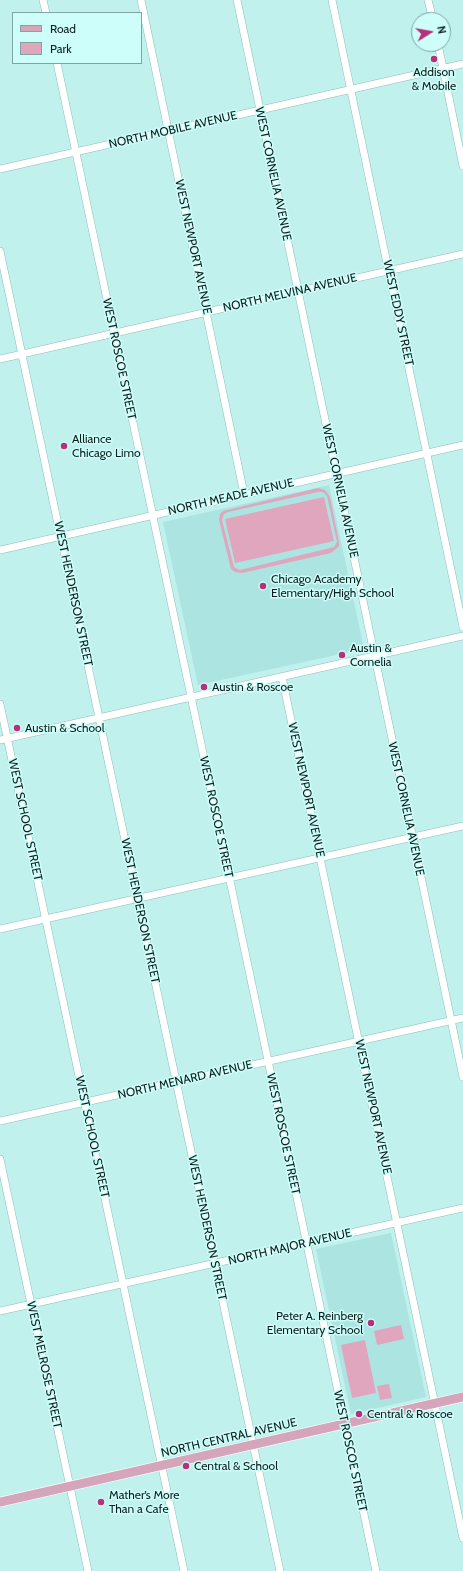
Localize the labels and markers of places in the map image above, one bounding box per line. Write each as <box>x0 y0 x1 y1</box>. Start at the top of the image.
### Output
marker: Addison & Mobile <box>429 54 439 64</box>
place label: Addison & Mobile <box>412 65 456 93</box>
place label: Alliance Chicago Limo <box>72 432 141 460</box>
marker: Alliance Chicago Limo <box>59 441 69 451</box>
place label: Chicago Academy Elementary/High School <box>271 572 394 600</box>
marker: Chicago Academy Elementary/High School <box>258 581 268 591</box>
place label: Austin & Cornelia <box>350 641 392 669</box>
marker: Austin & Cornelia <box>337 650 347 660</box>
place label: Austin & Roscoe <box>212 680 293 694</box>
marker: Austin & Roscoe <box>199 682 209 692</box>
place label: Austin & School <box>25 721 105 735</box>
marker: Austin & School <box>12 723 22 733</box>
place label: Peter A. Reinberg Elementary School <box>267 1309 363 1337</box>
marker: Peter A. Reinberg Elementary School <box>366 1318 376 1328</box>
place label: Central & Roscoe <box>367 1407 453 1421</box>
marker: Central & Roscoe <box>354 1409 364 1419</box>
place label: Central & School <box>194 1459 278 1473</box>
marker: Central & School <box>181 1461 191 1471</box>
place label: Mather’s More Than a Cafe <box>109 1488 179 1516</box>
marker: Mather’s More Than a Cafe <box>96 1497 106 1507</box>

